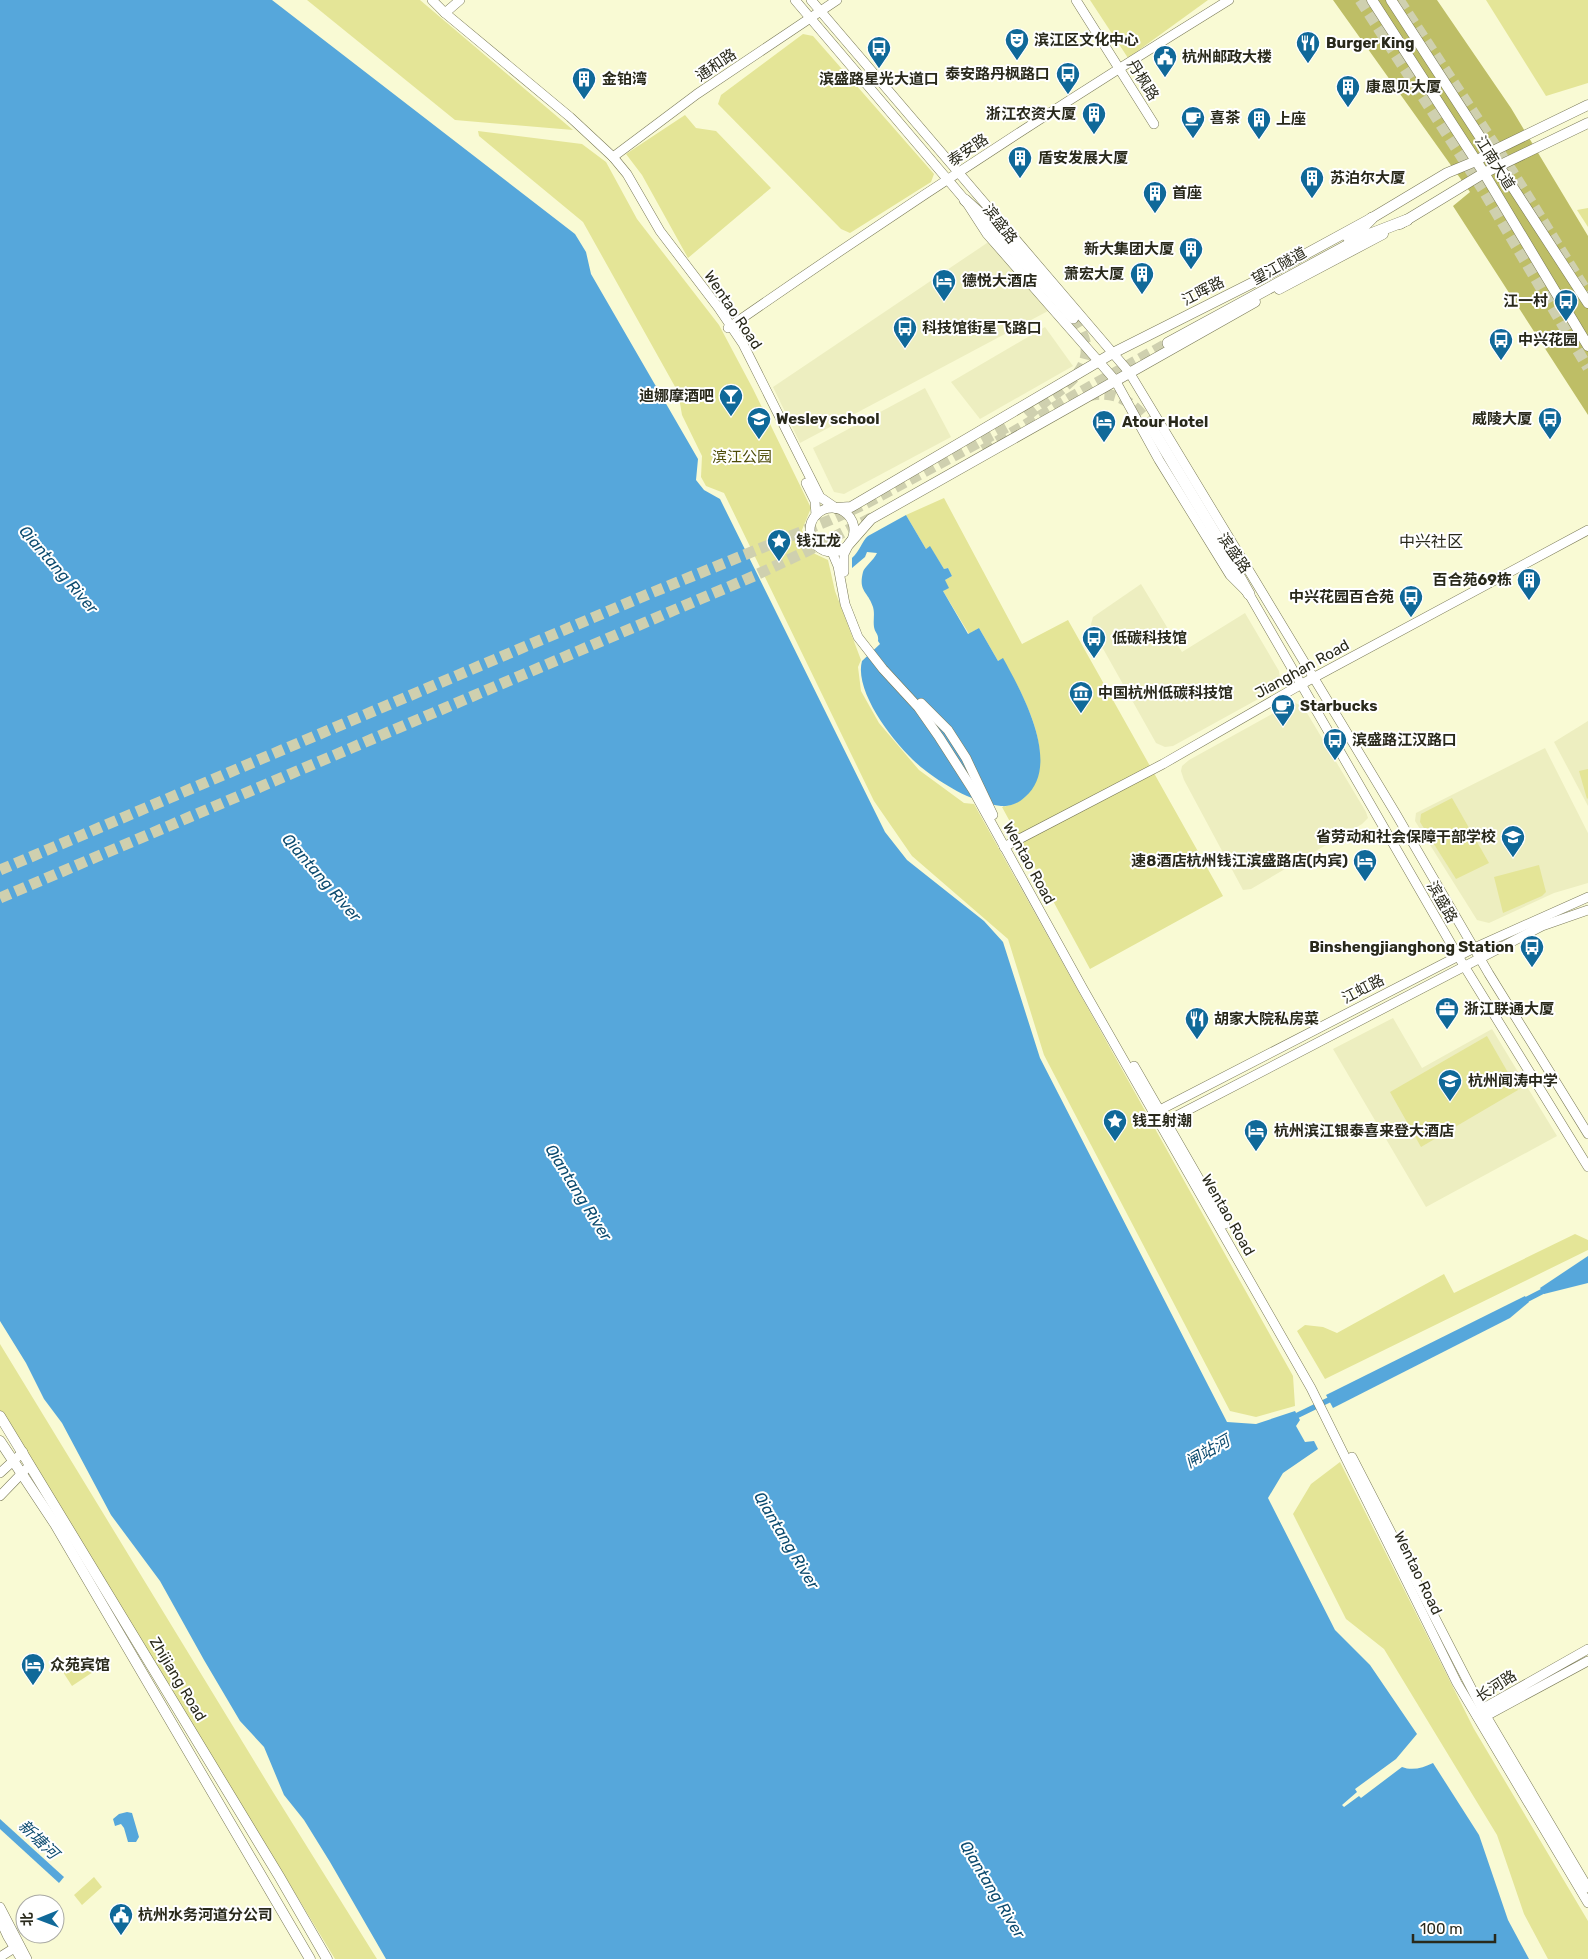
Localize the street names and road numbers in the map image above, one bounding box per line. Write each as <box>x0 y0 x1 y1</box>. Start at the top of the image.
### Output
street label: 通和路 <box>692 45 740 85</box>
street label: 丹枫路 <box>1123 56 1163 104</box>
street label: 泰安路 <box>944 130 992 170</box>
street label: 江南大道 <box>1471 133 1519 193</box>
street label: 滨盛路 <box>979 201 1021 247</box>
street label: 望江隧道 <box>1248 244 1310 288</box>
street label: Wentao Road <box>700 267 766 353</box>
street label: 江晖路 <box>1179 273 1227 309</box>
street label: 滨盛路 <box>1214 529 1254 577</box>
street label: Jianghan Road <box>1252 636 1352 702</box>
street label: Wentao Road <box>999 819 1059 907</box>
street label: 滨盛路 <box>1423 878 1461 926</box>
street label: 江虹路 <box>1339 971 1387 1007</box>
street label: Wentao Road <box>1197 1171 1259 1259</box>
street label: Wentao Road <box>1390 1528 1446 1618</box>
street label: Zhijiang Road <box>146 1634 210 1724</box>
street label: 长河路 <box>1472 1666 1520 1706</box>

